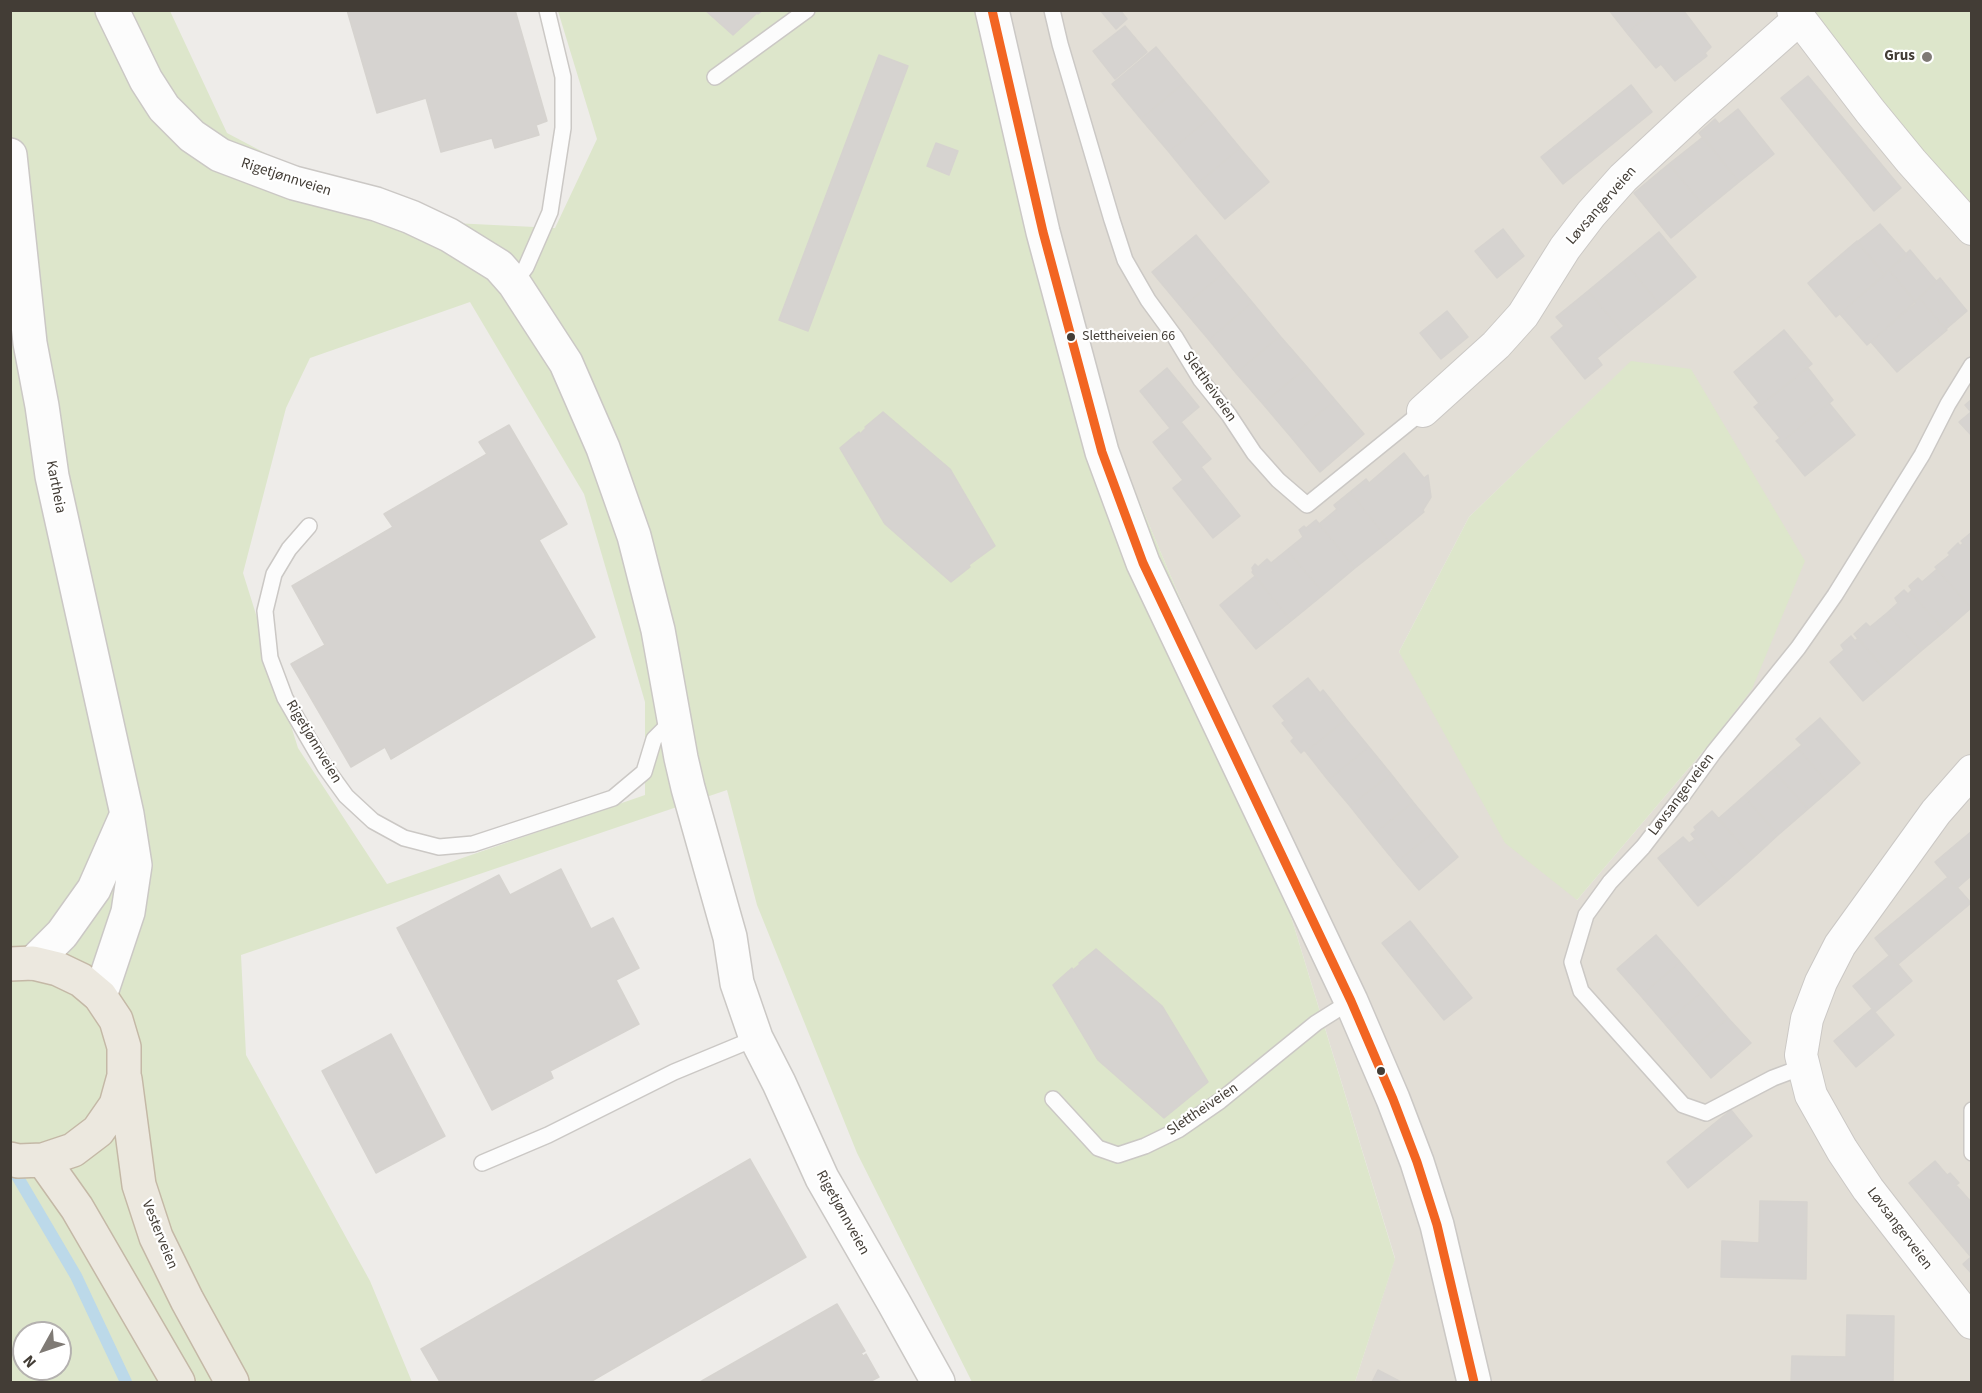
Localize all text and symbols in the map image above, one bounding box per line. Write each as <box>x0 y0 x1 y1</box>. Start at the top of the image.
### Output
place label: Grus <box>1884 48 1915 66</box>
marker: Grus <box>1920 50 1934 64</box>
street label: Rigetjønnveien <box>239 155 333 201</box>
street label: Løvsangerveien <box>1563 163 1641 249</box>
place label: Slettheiveien 66 <box>1082 329 1175 345</box>
marker: Slettheiveien 66 <box>1065 331 1077 343</box>
street label: Slettheiveien <box>1178 348 1240 426</box>
street label: Kartheia <box>41 459 69 515</box>
street label: Rigetjønnveien <box>281 697 345 787</box>
street label: Løvsangerveien <box>1645 750 1719 840</box>
unlabelled marker <box>1375 1065 1387 1077</box>
street label: Slettheiveien <box>1164 1080 1242 1140</box>
street label: Rigetjønnveien <box>811 1168 873 1258</box>
street label: Løvsangerveien <box>1862 1184 1936 1274</box>
street label: Vesterveien <box>137 1198 181 1272</box>
north arrow <box>12 1321 72 1381</box>
text: N <box>18 1350 42 1372</box>

